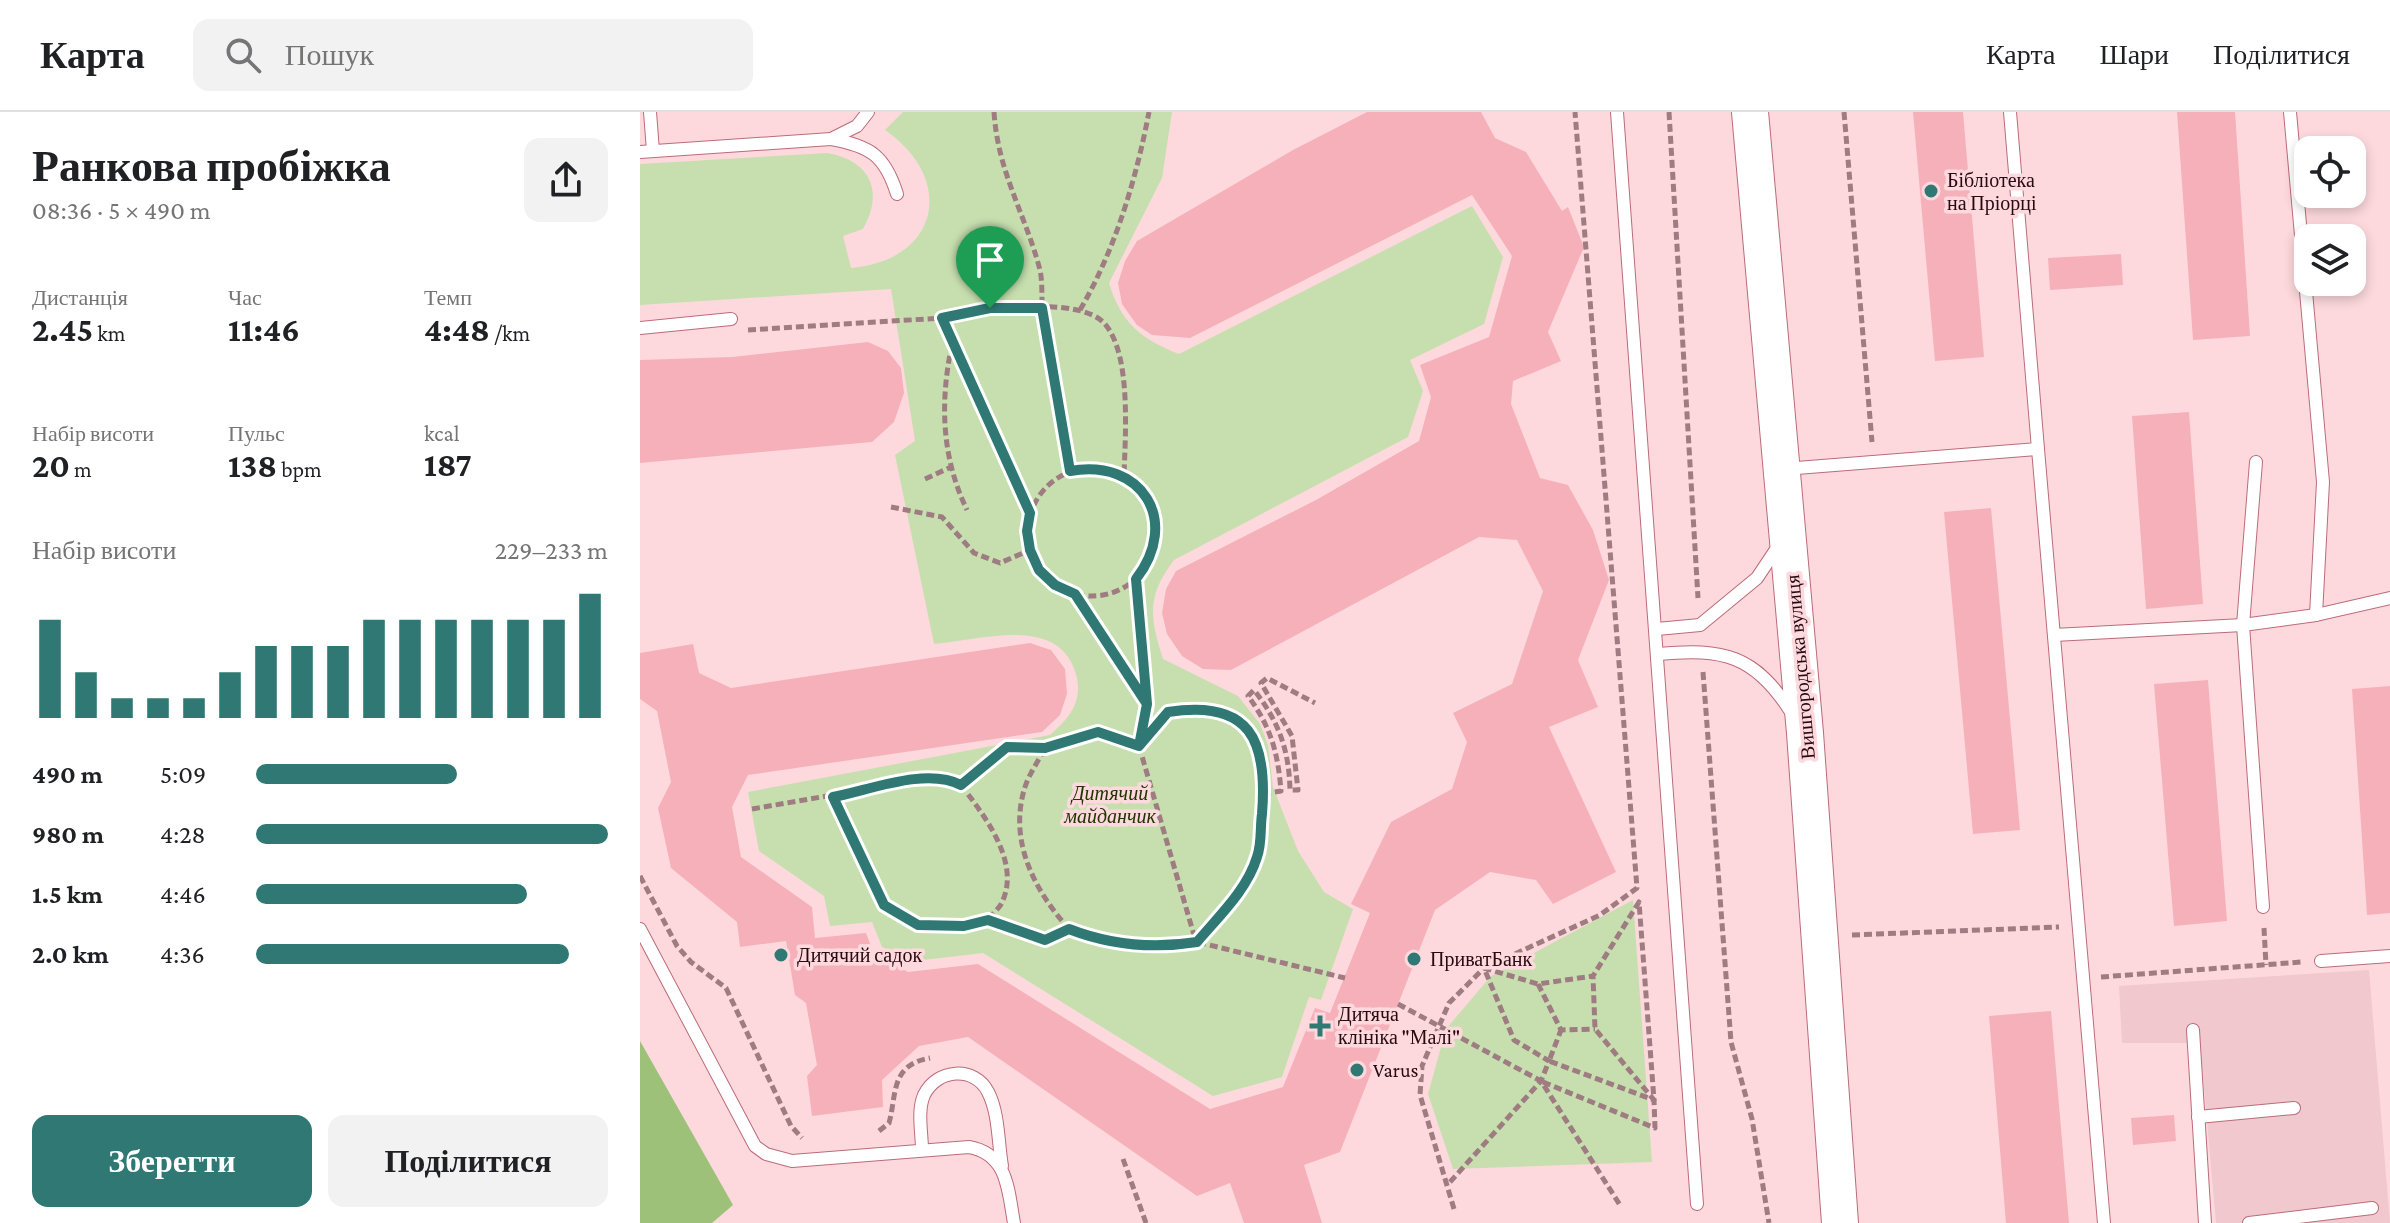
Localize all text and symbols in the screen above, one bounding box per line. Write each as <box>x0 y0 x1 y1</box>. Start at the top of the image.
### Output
search box <box>193 19 753 91</box>
icon: search <box>221 33 265 77</box>
text: Карта <box>40 34 145 76</box>
text: Пошук <box>285 38 374 71</box>
text: Карта <box>1986 39 2055 70</box>
text: Шари <box>2099 39 2169 70</box>
text: Поділитися <box>2213 39 2350 70</box>
map controls <box>2294 136 2366 296</box>
button: locate <box>2294 136 2366 208</box>
button: share <box>524 138 608 222</box>
text: Ранкова пробіжка <box>32 142 391 190</box>
place label: Бібліотека на Пріорці <box>1947 169 2037 215</box>
marker: Бібліотека на Пріорці <box>1922 182 1940 200</box>
text: 08:36 · 5 × 490 m <box>32 196 211 225</box>
button: layers <box>2294 224 2366 296</box>
pin <box>956 226 1024 308</box>
icon: arrive <box>968 238 1012 282</box>
text: Дистанція <box>32 285 128 310</box>
text: Час <box>228 285 262 310</box>
text: Темп <box>424 285 472 310</box>
text: 2.45 <box>32 311 93 348</box>
text: 11:46 <box>228 311 300 348</box>
text: 4:48 <box>424 311 490 348</box>
text: km <box>93 321 125 346</box>
text: /km <box>490 321 530 346</box>
text: Набір висоти <box>32 421 154 446</box>
text: Пульс <box>228 421 285 446</box>
text: kcal <box>424 421 459 446</box>
text: 187 <box>424 446 472 483</box>
text: 20 <box>32 447 70 484</box>
text: 138 <box>228 447 277 484</box>
text: m <box>70 457 92 482</box>
text: bpm <box>277 457 322 482</box>
text: Набір висоти <box>32 536 176 565</box>
text: 229–233 m <box>495 536 608 565</box>
street label: Вишгородська вулиця <box>1781 574 1820 760</box>
text: 490 m <box>32 760 103 789</box>
text: 5:09 <box>160 760 206 789</box>
park label: Дитячий майданчик <box>1063 782 1156 827</box>
text: 980 m <box>32 820 104 849</box>
text: 4:28 <box>160 820 206 849</box>
text: 1.5 km <box>32 880 103 909</box>
text: 4:46 <box>160 880 206 909</box>
text: 2.0 km <box>32 940 109 969</box>
text: 4:36 <box>160 940 205 969</box>
place label: Дитячий садок <box>797 944 922 967</box>
marker: Дитячий садок <box>772 946 790 964</box>
place label: ПриватБанк <box>1430 948 1532 971</box>
marker: ПриватБанк <box>1405 950 1423 968</box>
place label: Дитяча клініка "Малі" <box>1338 1003 1460 1048</box>
marker: Дитяча клініка "Малі" <box>1309 1015 1331 1037</box>
place label: Varus <box>1373 1059 1418 1081</box>
marker: Varus <box>1348 1061 1366 1079</box>
button: Зберегти <box>32 1115 312 1207</box>
button: Поділитися <box>328 1115 608 1207</box>

